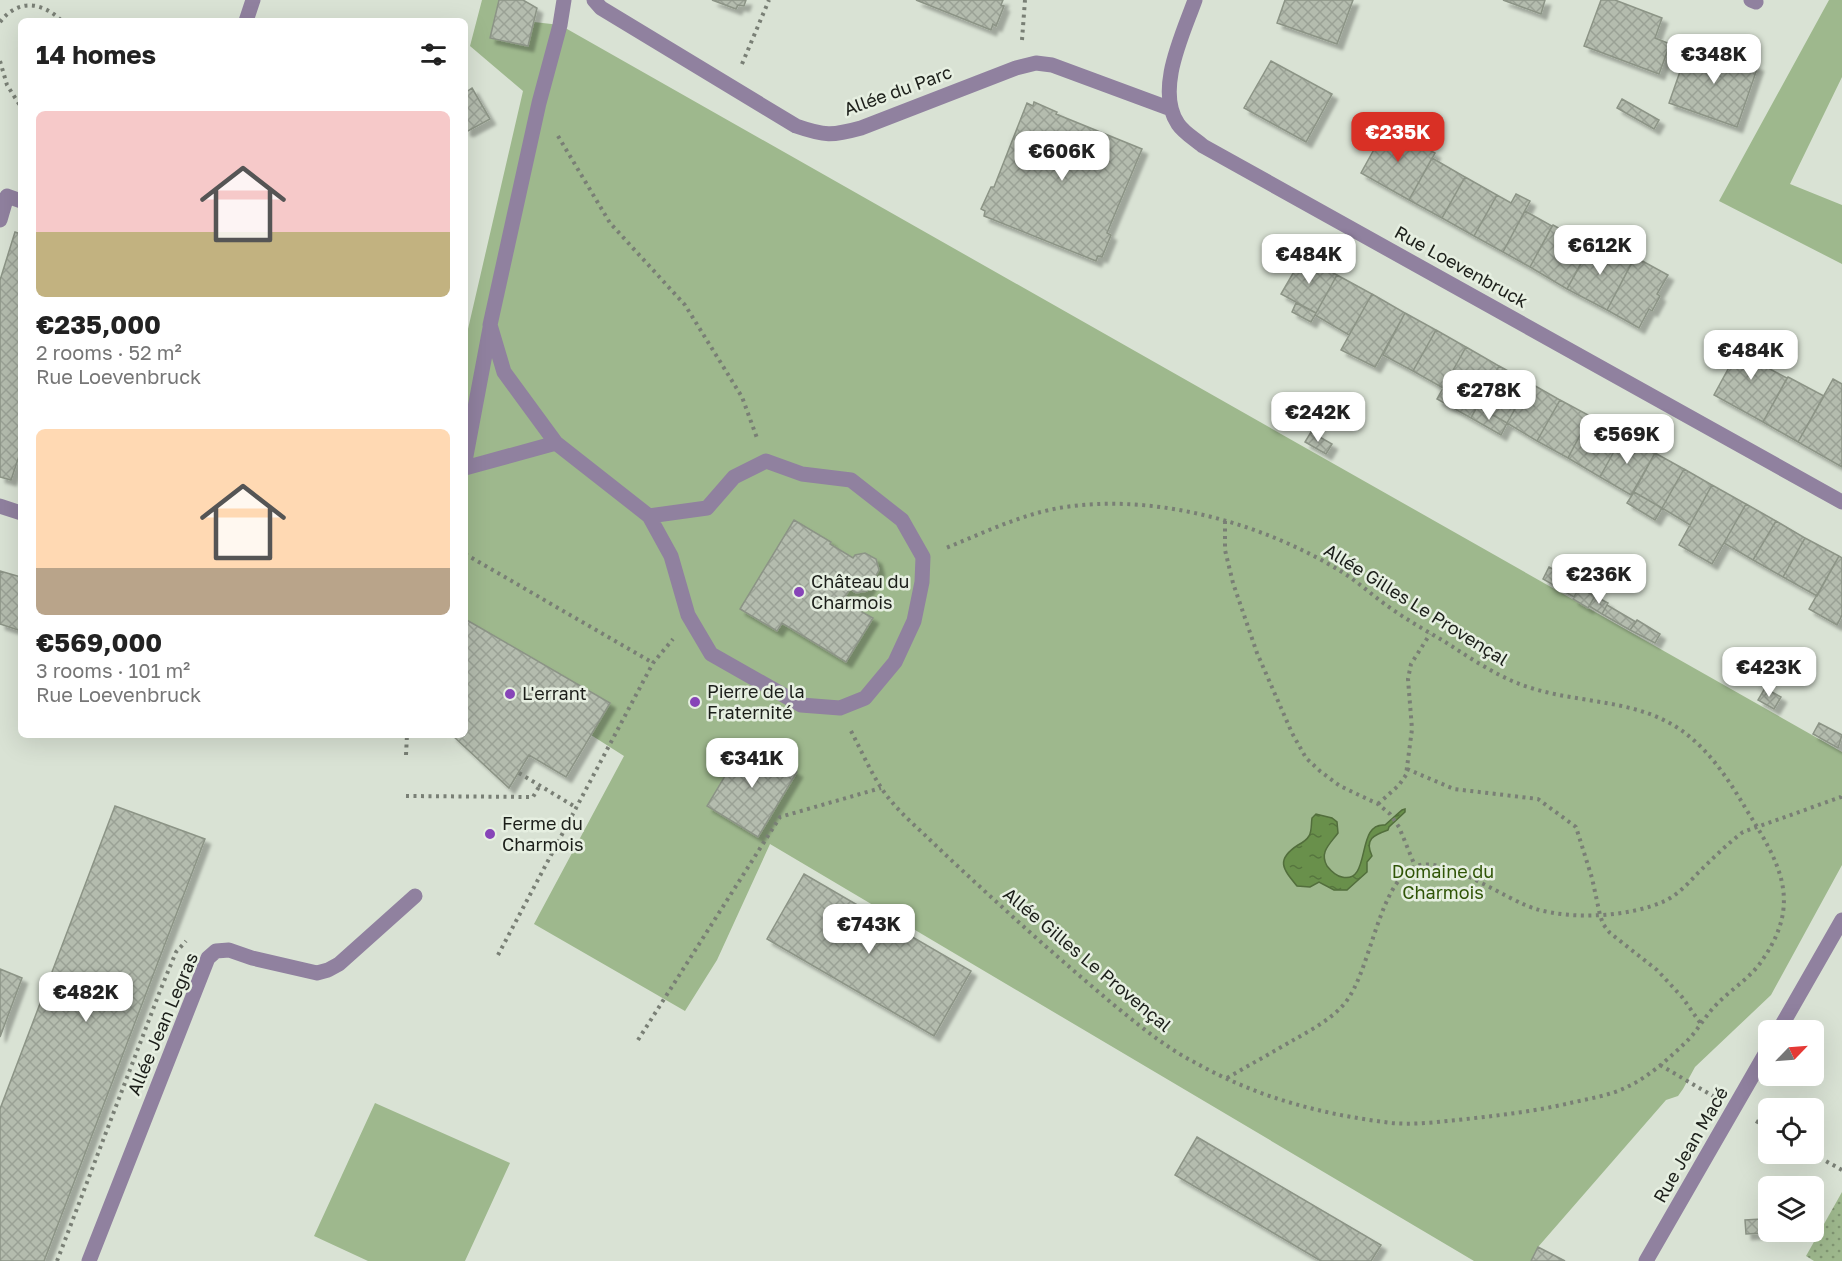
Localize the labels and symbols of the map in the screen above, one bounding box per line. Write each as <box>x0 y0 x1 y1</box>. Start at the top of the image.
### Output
pin: €348K <box>1672 34 1756 85</box>
street label: Allée du Parc <box>841 60 955 120</box>
pin: €235K <box>1356 112 1440 163</box>
pin: €606K <box>1020 131 1104 182</box>
street label: Rue Loevenbruck <box>1391 220 1532 312</box>
pin: €612K <box>1558 225 1642 276</box>
pin: €484K <box>1267 234 1351 285</box>
pin: €484K <box>1709 330 1793 381</box>
pin: €278K <box>1447 370 1531 421</box>
pin: €242K <box>1276 392 1360 443</box>
pin: €569K <box>1585 414 1669 465</box>
street label: Allée Gilles Le Provençal <box>1320 538 1513 670</box>
pin: €236K <box>1557 554 1641 605</box>
place label: Château du Charmois <box>811 570 909 613</box>
marker: Château du Charmois <box>792 585 806 599</box>
pin: €423K <box>1727 647 1811 698</box>
place label: Pierre de la Fraternité <box>707 680 805 723</box>
place label: L'errant <box>522 682 587 704</box>
marker: L'errant <box>503 687 517 701</box>
marker: Pierre de la Fraternité <box>688 695 702 709</box>
pin: €341K <box>710 738 794 789</box>
place label: Ferme du Charmois <box>502 812 584 855</box>
marker: Ferme du Charmois <box>483 827 497 841</box>
park label: Domaine du Charmois <box>1392 860 1494 903</box>
street label: Allée Gilles Le Provençal <box>999 882 1176 1036</box>
pin: €743K <box>827 904 911 955</box>
street label: Allée Jean Legras <box>122 949 202 1098</box>
pin: €482K <box>44 972 128 1023</box>
north arrow <box>1758 1020 1824 1086</box>
street label: Rue Jean Macé <box>1648 1083 1732 1206</box>

